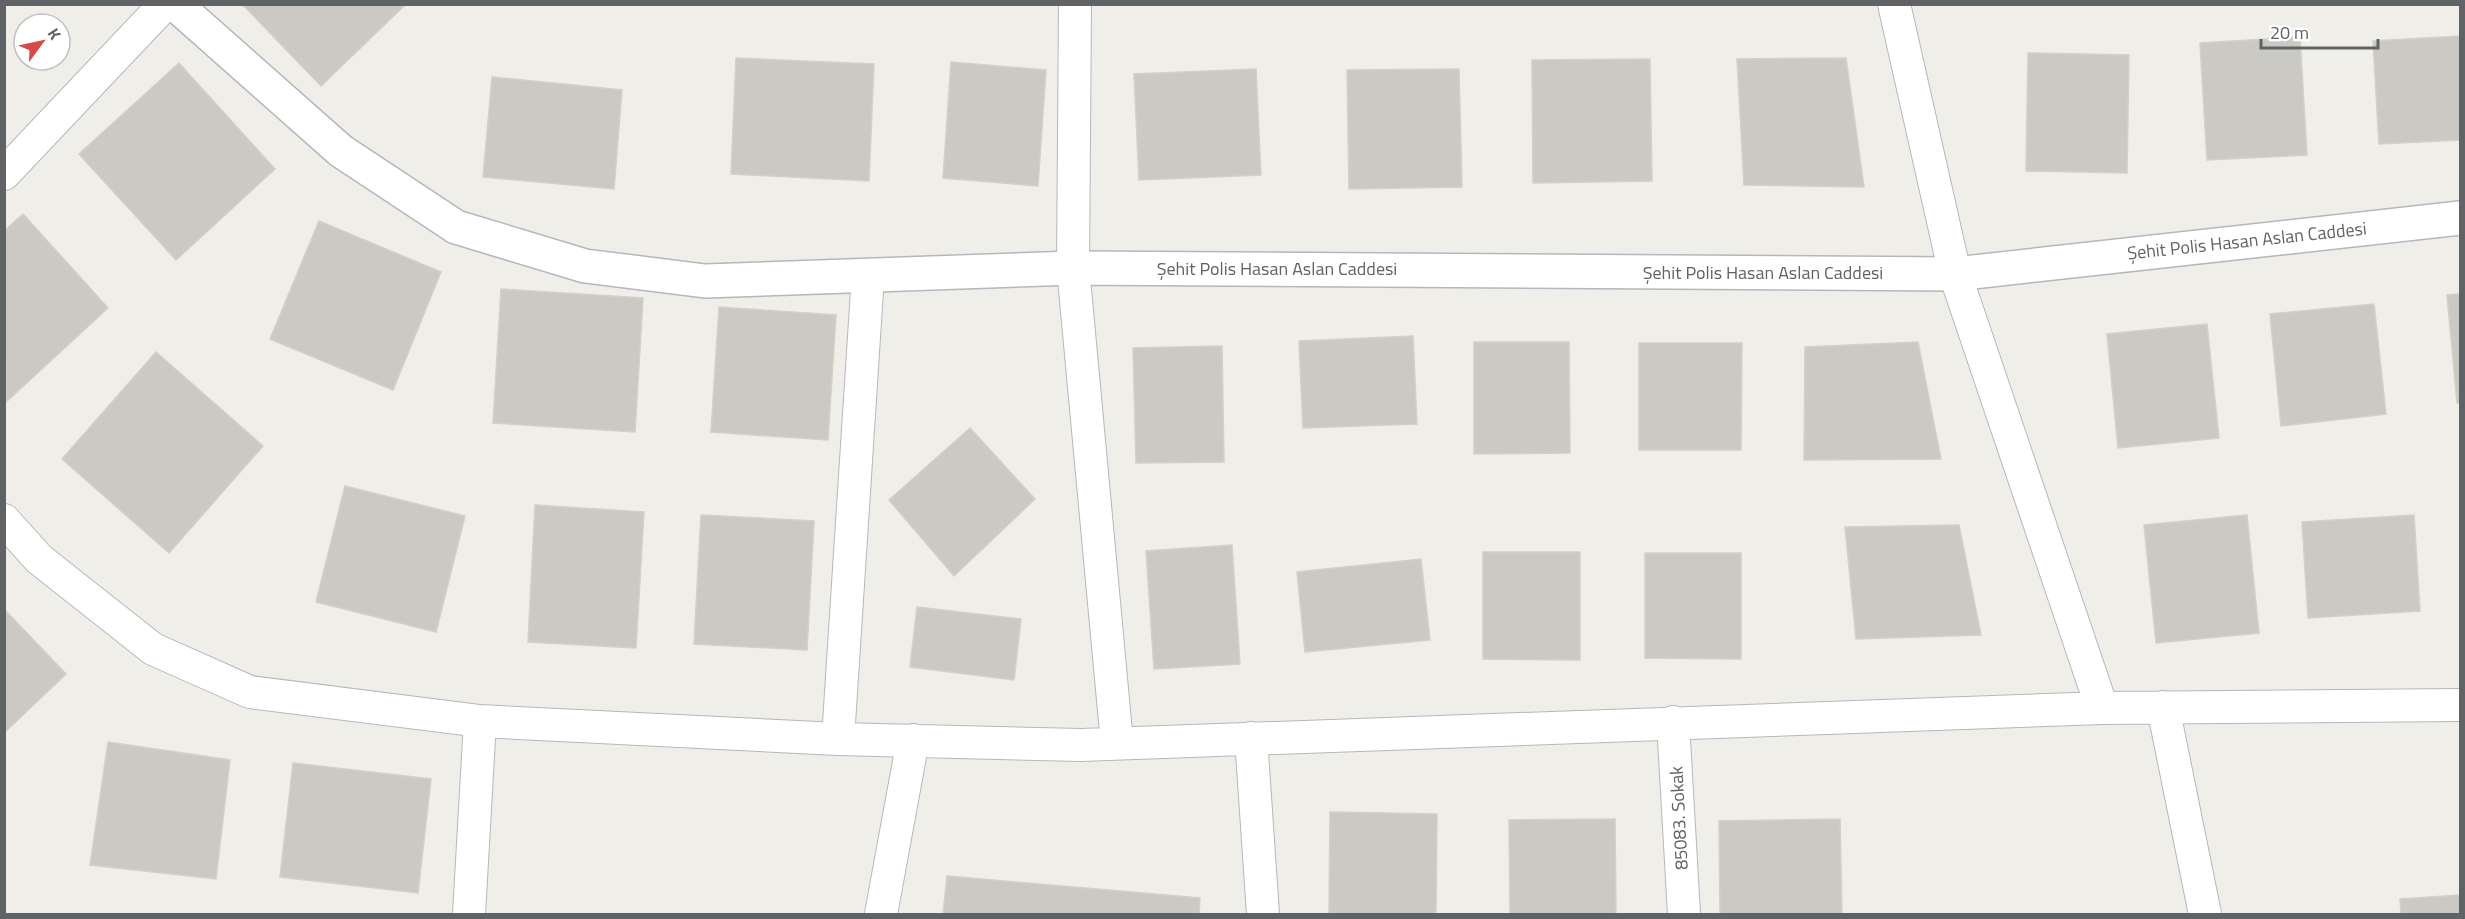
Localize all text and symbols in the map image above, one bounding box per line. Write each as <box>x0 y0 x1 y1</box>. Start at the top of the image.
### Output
north arrow <box>12 12 72 72</box>
scale bar <box>2261 12 2378 50</box>
text: 20 m <box>2270 19 2309 46</box>
text: K <box>42 23 68 45</box>
street label: Şehit Polis Hasan Aslan Caddesi <box>2126 215 2368 267</box>
street label: Şehit Polis Hasan Aslan Caddesi <box>1157 255 1397 282</box>
street label: Şehit Polis Hasan Aslan Caddesi <box>1643 259 1883 286</box>
street label: 85083. Sokak <box>1662 765 1695 871</box>

